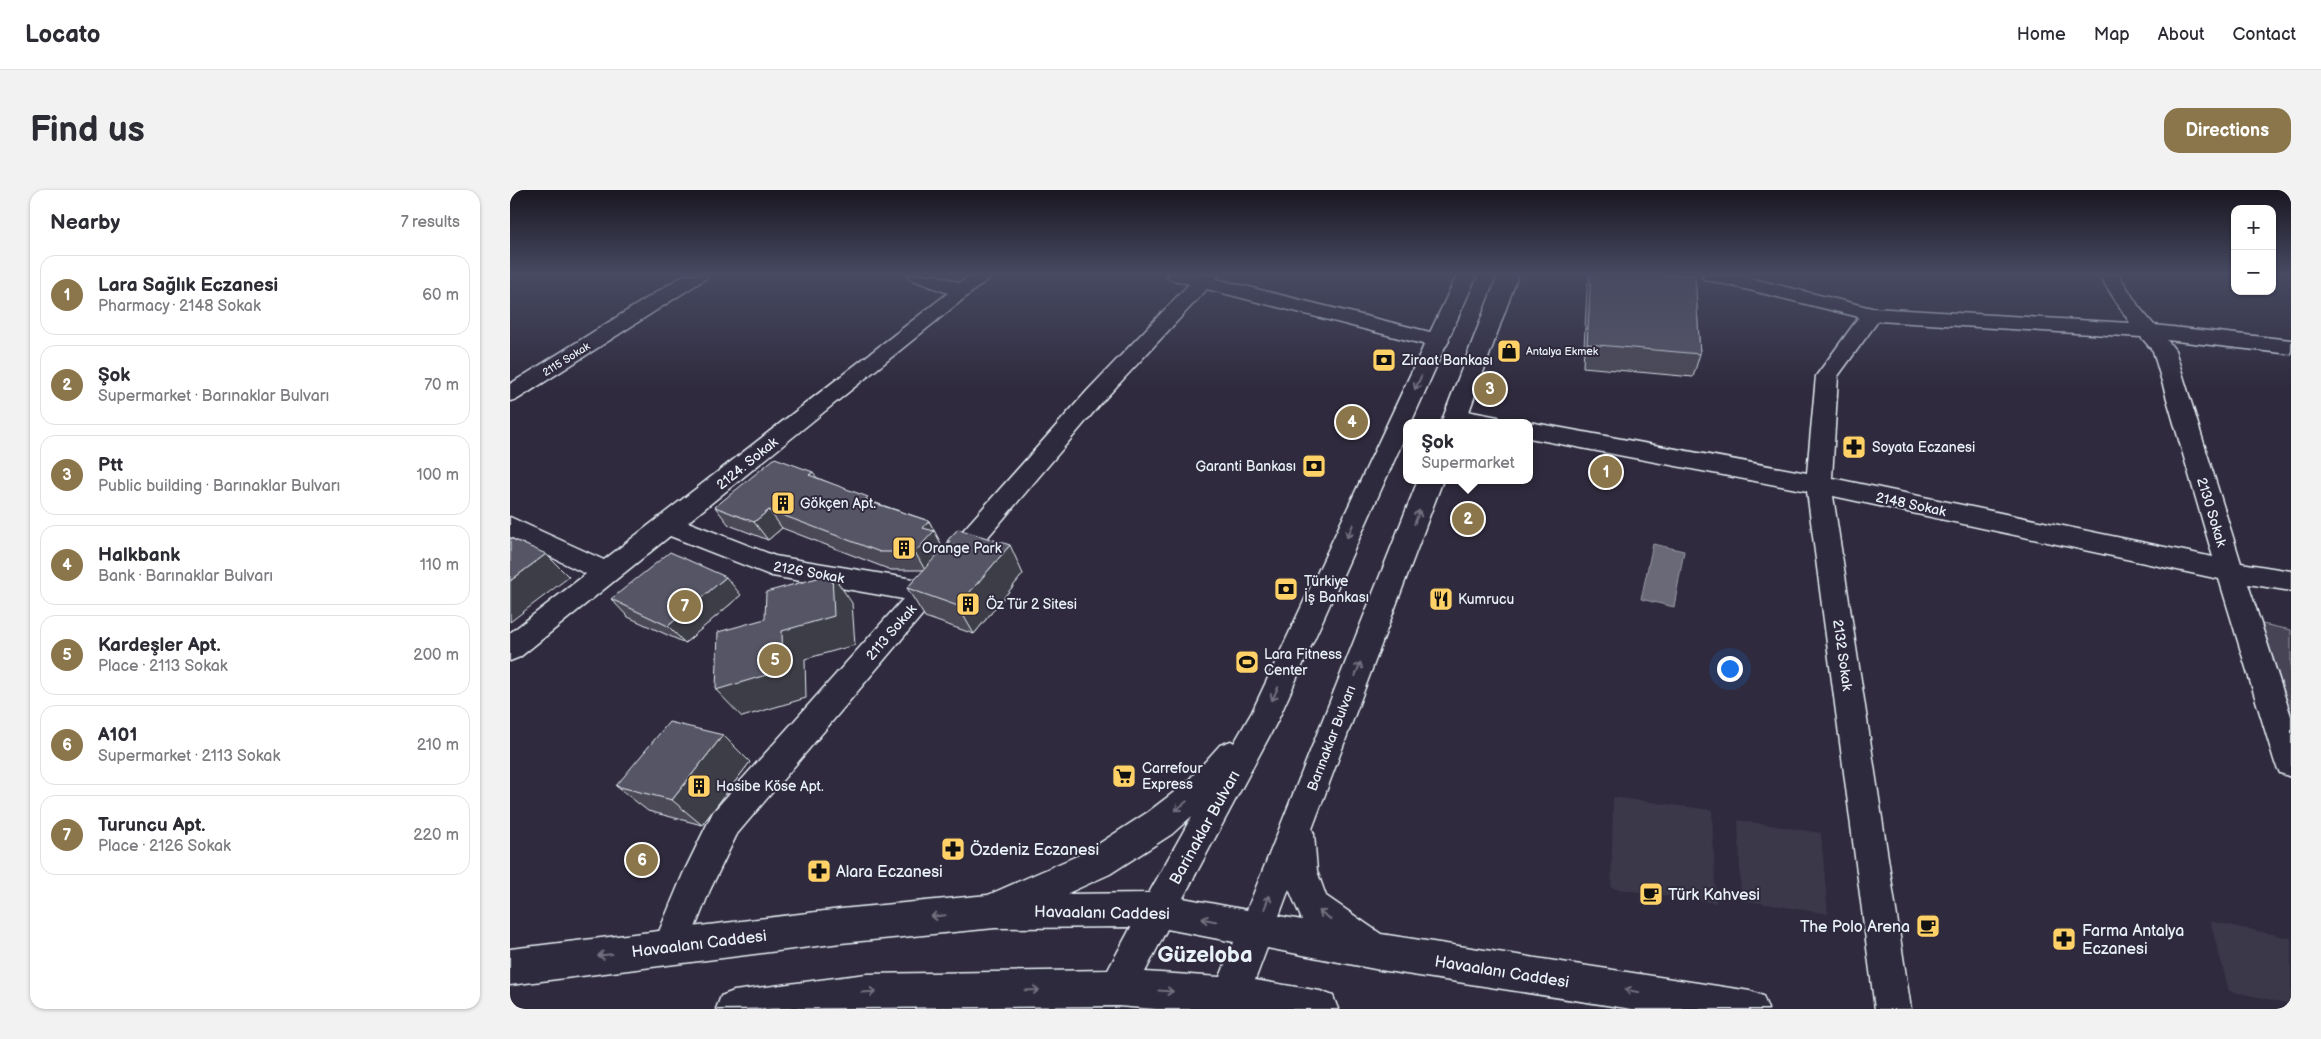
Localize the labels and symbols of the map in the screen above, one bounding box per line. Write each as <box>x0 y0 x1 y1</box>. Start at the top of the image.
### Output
shop icon: Antalya Ekmek <box>1496 338 1522 364</box>
street label: 2115 Sokak <box>540 339 593 379</box>
place label: Antalya Ekmek <box>1526 345 1599 358</box>
bank icon: Ziraat Bankası <box>1371 347 1397 373</box>
place label: Ziraat Bankası <box>1401 352 1493 369</box>
pin: 3 <box>1474 370 1506 408</box>
one-way arrow <box>1413 375 1422 390</box>
pin: 4 <box>1336 403 1368 441</box>
street label: 2124. Sokak <box>713 433 782 493</box>
pharmacy icon: Soyata Eczanesi <box>1841 434 1867 460</box>
place label: Soyata Eczanesi <box>1872 439 1975 456</box>
bank icon: Garanti Bankası <box>1301 453 1327 479</box>
pin: 1 <box>1590 453 1622 491</box>
place label: Garanti Bankası <box>1195 458 1296 475</box>
street label: 2130 Sokak <box>2193 475 2230 549</box>
street label: 2148 Sokak <box>1874 489 1948 520</box>
building icon: Gökçen Apt. <box>770 490 796 516</box>
place label: Gökçen Apt. <box>800 495 876 512</box>
pin: 2 <box>1452 500 1484 538</box>
one-way arrow <box>1413 510 1422 526</box>
one-way arrow <box>1345 523 1354 538</box>
building icon: Orange Park <box>891 535 917 561</box>
place label: Orange Park <box>922 540 1002 557</box>
street label: 2126 Sokak <box>772 558 846 587</box>
place label: Türkiye İş Bankası <box>1304 573 1369 606</box>
bank icon: Türkiye İş Bankası <box>1273 576 1299 602</box>
restaurant icon: Kumrucu <box>1428 586 1454 612</box>
pin: 7 <box>669 587 701 625</box>
building icon: Öz Tür 2 Sitesi <box>955 591 981 617</box>
place label: Kumrucu <box>1458 591 1514 608</box>
place label: Öz Tür 2 Sitesi <box>986 595 1077 613</box>
street label: 2113 Sokak <box>862 601 920 664</box>
street label: 2132 Sokak <box>1829 618 1856 692</box>
pin: 5 <box>759 641 791 679</box>
place label: Lara Fitness Center <box>1264 646 1342 679</box>
sports icon: Lara Fitness Center <box>1234 649 1260 675</box>
your location <box>1717 656 1743 682</box>
one-way arrow <box>1354 662 1363 677</box>
street label: Barınaklar Bulvarı <box>1304 683 1359 793</box>
one-way arrow <box>1269 686 1279 701</box>
place label: Carrefour Express <box>1142 760 1203 793</box>
supermarket icon: Carrefour Express <box>1111 763 1137 789</box>
street label: Barinaklar Bulvarı <box>1166 767 1245 888</box>
building icon: Hasibe Köse Apt. <box>686 773 712 799</box>
place label: Hasibe Köse Apt. <box>716 778 824 795</box>
one-way arrow <box>1175 800 1188 811</box>
pharmacy icon: Özdeniz Eczanesi <box>940 836 966 862</box>
place label: Özdeniz Eczanesi <box>970 839 1099 860</box>
pin: 6 <box>626 841 658 879</box>
pharmacy icon: Alara Eczanesi <box>806 858 832 884</box>
place label: Alara Eczanesi <box>836 863 943 882</box>
cafe icon: Türk Kahvesi <box>1638 881 1664 907</box>
place label: Türk Kahvesi <box>1668 886 1760 905</box>
one-way arrow <box>1263 895 1272 910</box>
street label: Havaalanı Caddesi <box>1034 903 1170 924</box>
one-way arrow <box>1318 910 1332 920</box>
one-way arrow <box>931 912 947 921</box>
cafe icon: The Polo Arena <box>1915 913 1941 939</box>
one-way arrow <box>1201 915 1217 924</box>
place label: The Polo Arena <box>1800 918 1910 937</box>
place label: Farma Antalya Eczanesi <box>2082 922 2184 959</box>
pharmacy icon: Farma Antalya Eczanesi <box>2051 926 2077 952</box>
street label: Havaalanı Caddesi <box>631 927 768 962</box>
district label: Güzeloba <box>1157 942 1253 969</box>
one-way arrow <box>598 950 614 960</box>
street label: Havaalanı Caddesi <box>1433 952 1570 992</box>
one-way arrow <box>1024 985 1040 995</box>
one-way arrow <box>1625 986 1641 996</box>
one-way arrow <box>1158 987 1174 996</box>
one-way arrow <box>861 988 877 997</box>

